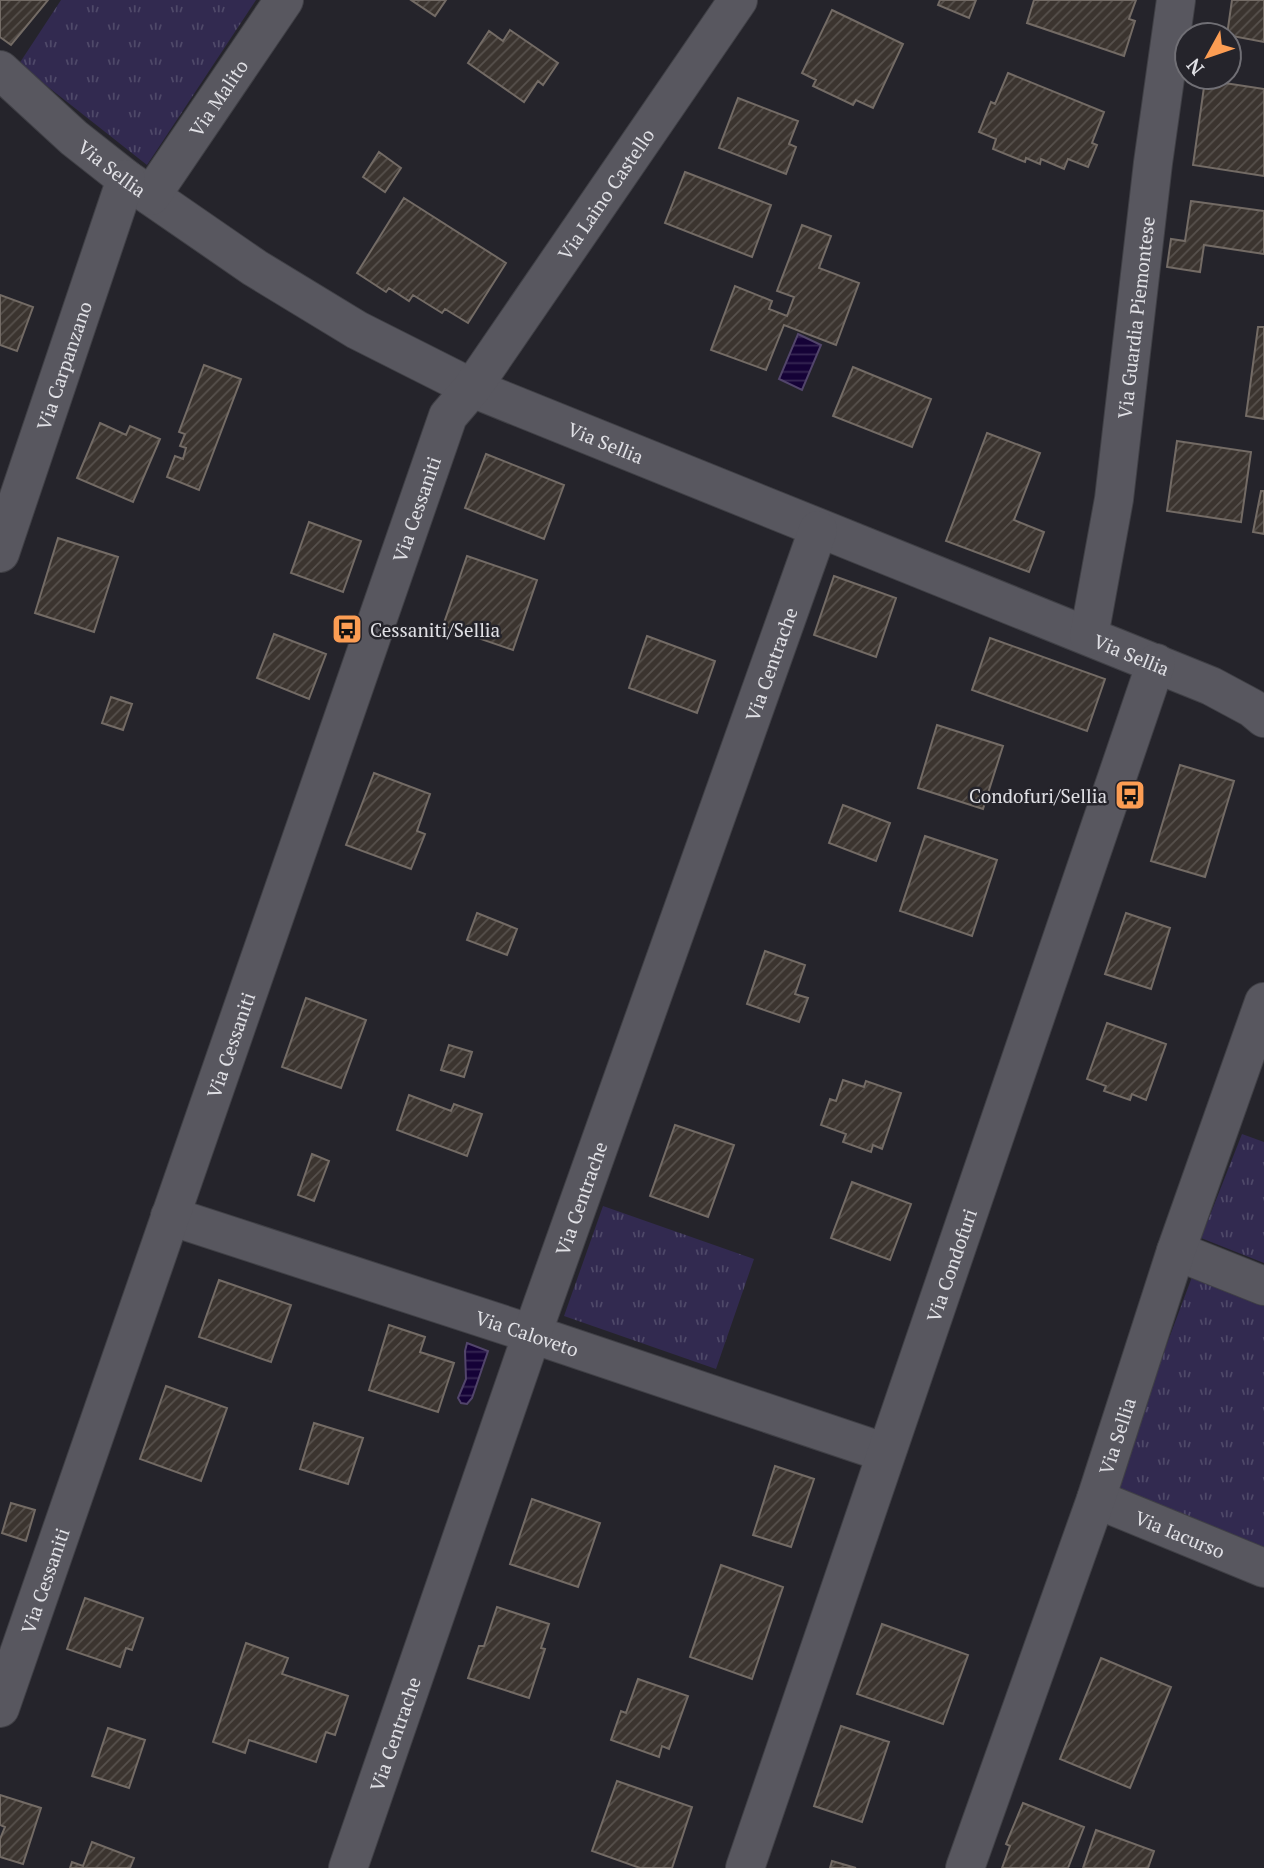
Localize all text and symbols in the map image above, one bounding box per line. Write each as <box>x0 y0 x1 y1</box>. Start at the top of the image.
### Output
north arrow <box>1173 21 1243 91</box>
text: N <box>1180 53 1209 81</box>
street label: Via Malito <box>183 54 253 141</box>
street label: Via Laino Castello <box>551 123 659 264</box>
street label: Via Sellia <box>73 134 152 202</box>
street label: Via Guardia Piemontese <box>1111 215 1159 420</box>
street label: Via Carpanzano <box>30 298 97 433</box>
street label: Via Sellia <box>564 416 648 469</box>
street label: Via Cessaniti <box>386 453 446 565</box>
street label: Via Centrache <box>739 604 802 724</box>
bus stop icon: Cessaniti/Sellia <box>330 612 364 646</box>
place label: Cessaniti/Sellia <box>370 617 501 642</box>
street label: Via Sellia <box>1090 628 1174 681</box>
bus stop icon: Condofuri/Sellia <box>1113 778 1147 812</box>
place label: Condofuri/Sellia <box>969 783 1107 808</box>
street label: Via Cessaniti <box>200 989 260 1101</box>
street label: Via Centrache <box>549 1138 612 1258</box>
street label: Via Condofuri <box>920 1205 982 1325</box>
street label: Via Caloveto <box>473 1304 582 1361</box>
street label: Via Sellia <box>1092 1394 1141 1477</box>
street label: Via Iacurso <box>1131 1504 1229 1563</box>
street label: Via Cessaniti <box>14 1524 74 1637</box>
street label: Via Centrache <box>363 1673 425 1794</box>

